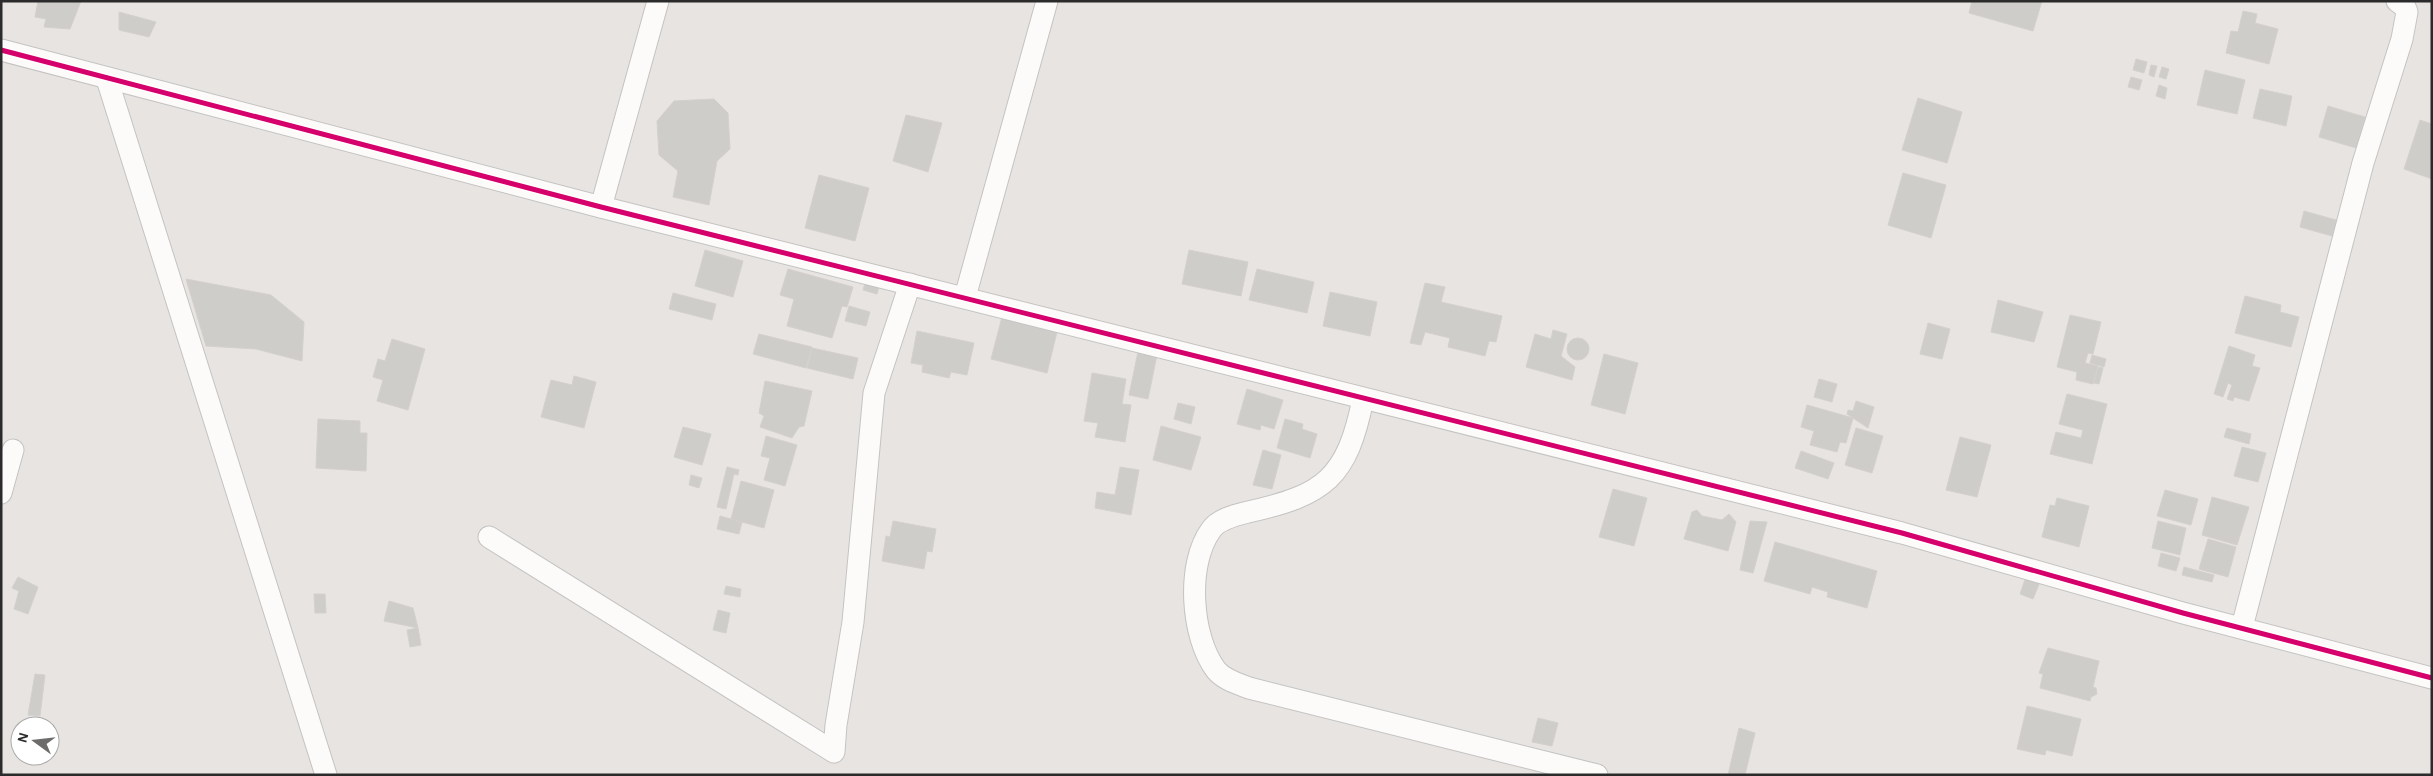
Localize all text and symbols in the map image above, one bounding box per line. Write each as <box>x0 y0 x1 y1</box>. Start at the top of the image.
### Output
north arrow <box>10 716 60 766</box>
text: N <box>15 731 31 744</box>

